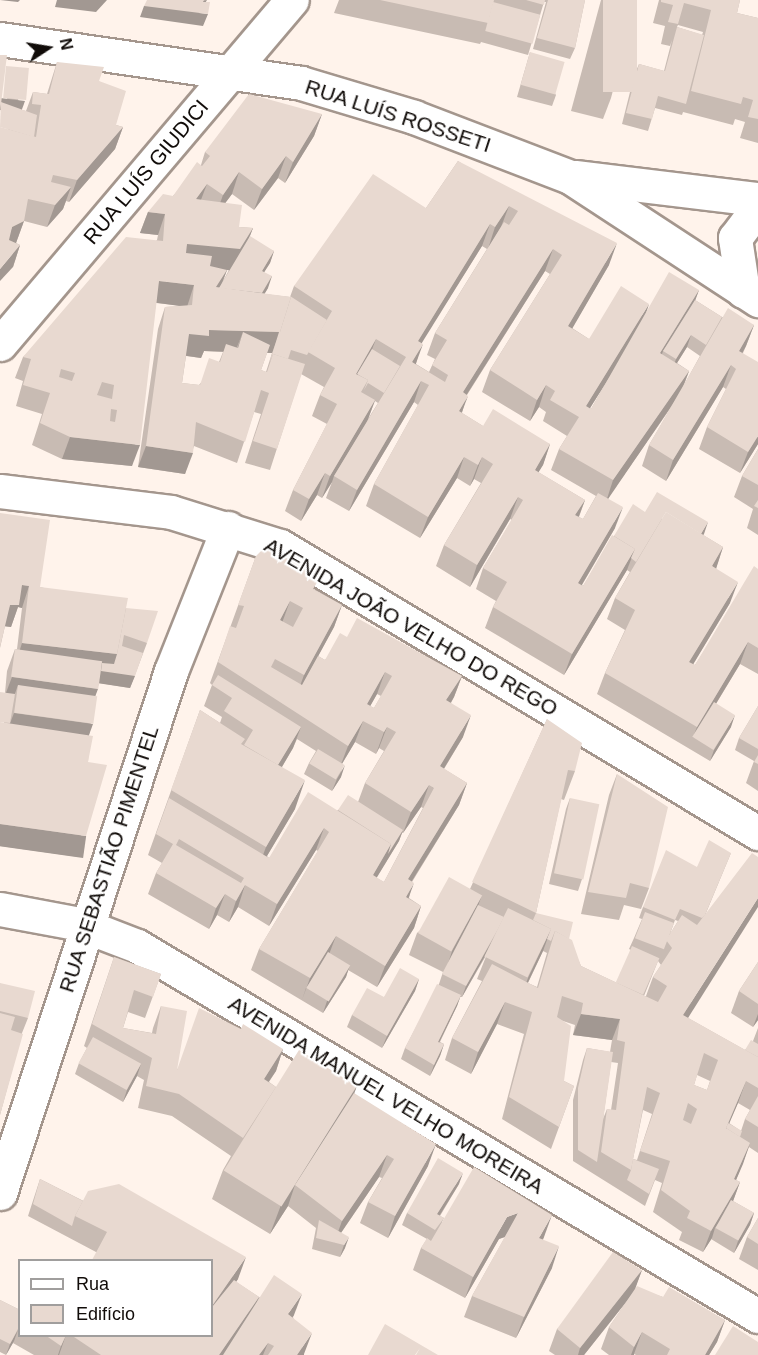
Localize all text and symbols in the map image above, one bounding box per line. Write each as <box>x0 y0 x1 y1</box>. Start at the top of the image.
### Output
north arrow <box>18 18 78 78</box>
text: N <box>57 37 76 52</box>
street label: RUA LUÍS ROSSETI <box>301 74 495 158</box>
street label: RUA LUÍS GIUDICI <box>78 94 214 250</box>
street label: AVENIDA JOÃO VELHO DO REGO <box>259 532 563 722</box>
street label: RUA SEBASTIÃO PIMENTEL <box>54 722 164 996</box>
street label: AVENIDA MANUEL VELHO MOREIRA <box>223 990 549 1200</box>
legend <box>18 1259 213 1337</box>
text: Rua <box>76 1274 109 1294</box>
text: Edifício <box>76 1304 135 1324</box>

